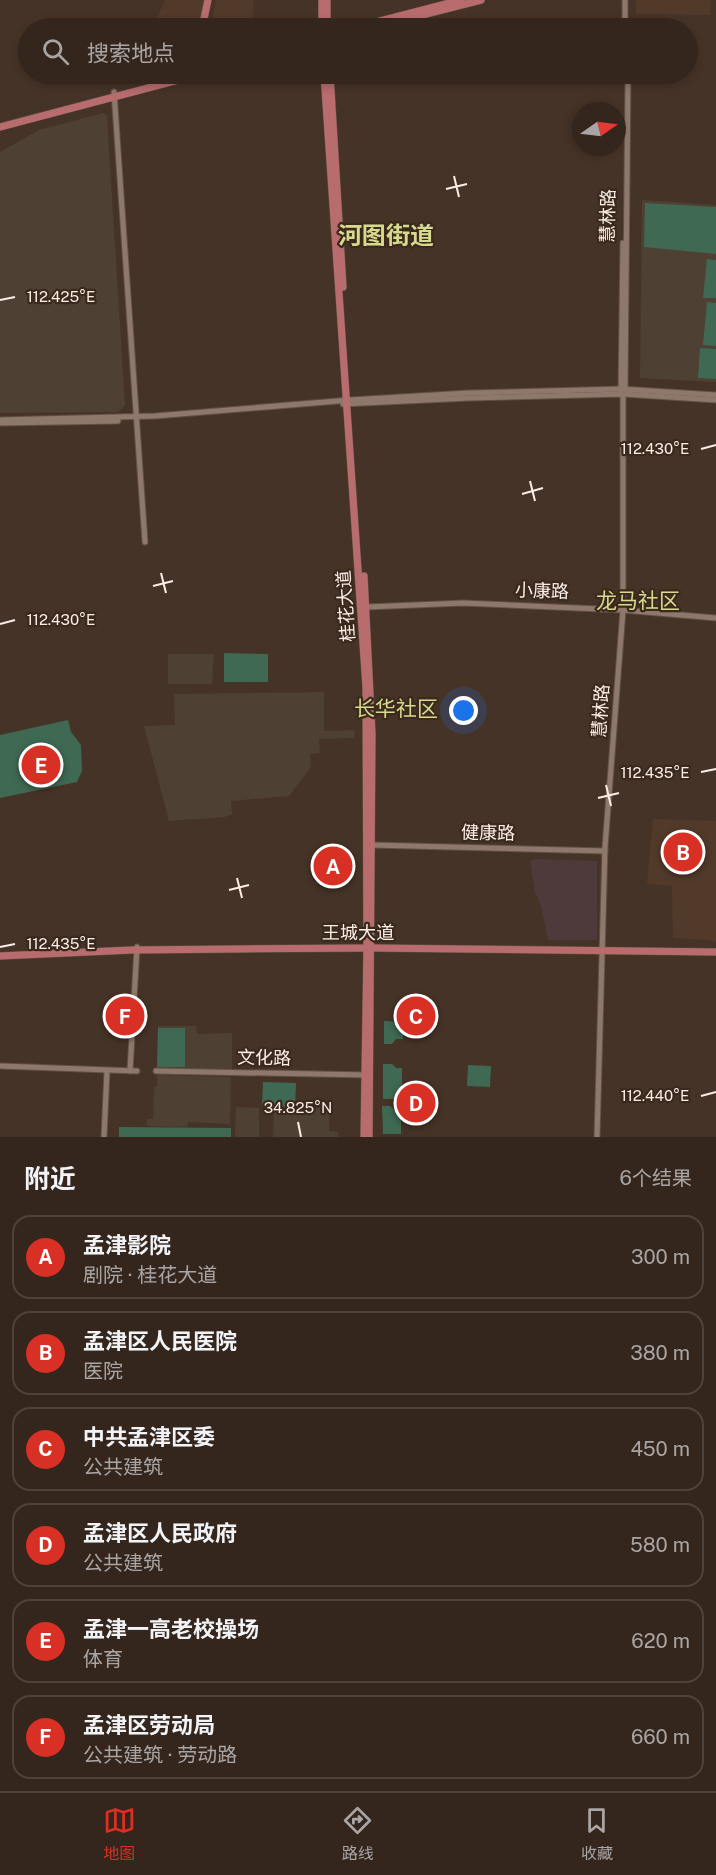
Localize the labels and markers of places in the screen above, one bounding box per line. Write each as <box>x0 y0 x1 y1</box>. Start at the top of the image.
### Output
pin: E <box>22 742 60 788</box>
pin: B <box>664 830 702 874</box>
pin: A <box>314 844 352 888</box>
pin: F <box>106 994 144 1038</box>
pin: C <box>396 994 436 1038</box>
pin: D <box>396 1080 436 1126</box>

